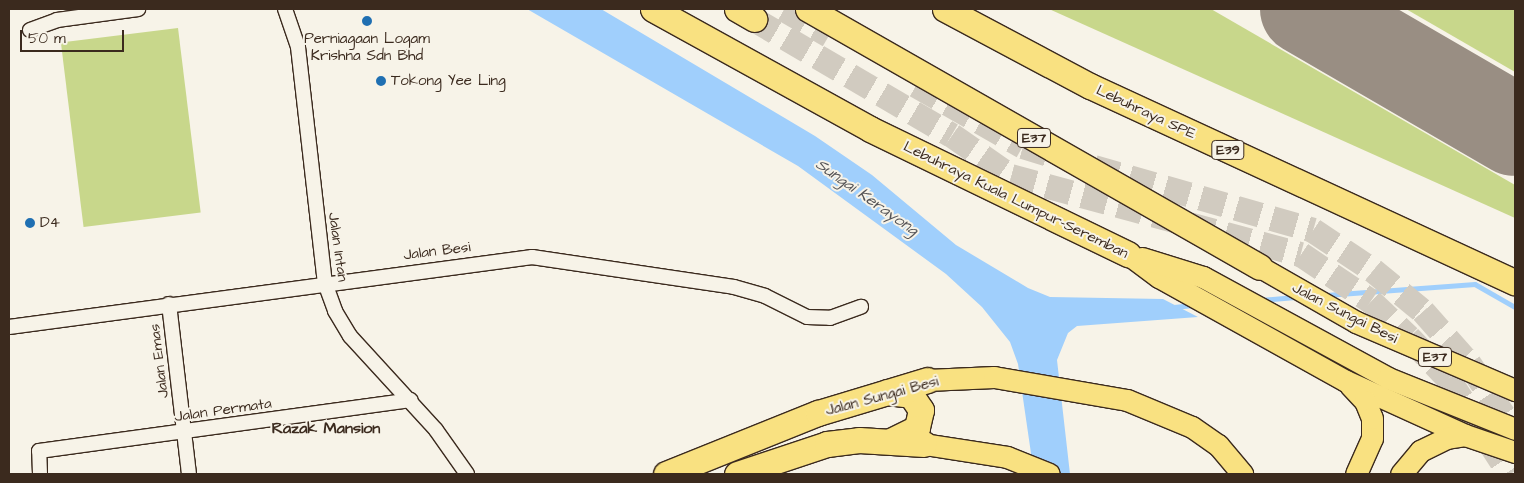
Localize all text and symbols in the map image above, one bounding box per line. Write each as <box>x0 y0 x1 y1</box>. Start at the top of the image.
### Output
marker: Perniagaan Logam Krishna Sdn Bhd <box>361 15 373 27</box>
scale bar <box>22 20 126 52</box>
text: 50 m <box>28 28 66 49</box>
place label: Perniagaan Logam Krishna Sdn Bhd <box>304 29 430 64</box>
place label: Tokong Yee Ling <box>391 72 506 90</box>
marker: Tokong Yee Ling <box>375 75 387 87</box>
street label: Lebuhraya SPE <box>1093 81 1199 143</box>
road number: E37 <box>1016 126 1052 150</box>
street label: Lebuhraya Kuala Lumpur–Seremban <box>901 138 1131 262</box>
road number: E39 <box>1210 138 1246 162</box>
water label: Sungai Kerayong <box>812 154 922 240</box>
street label: Jalan Intan <box>324 211 352 283</box>
place label: D4 <box>40 214 60 232</box>
marker: D4 <box>24 217 36 229</box>
street label: Jalan Besi <box>402 238 472 264</box>
street label: Jalan Sungai Besi <box>1289 279 1401 347</box>
street label: Jalan Emas <box>146 323 172 399</box>
road number: E37 <box>1418 346 1452 368</box>
street label: Jalan Sungai Besi <box>824 372 940 420</box>
street label: Jalan Permata <box>173 394 273 426</box>
district label: Razak Mansion <box>272 418 380 438</box>

